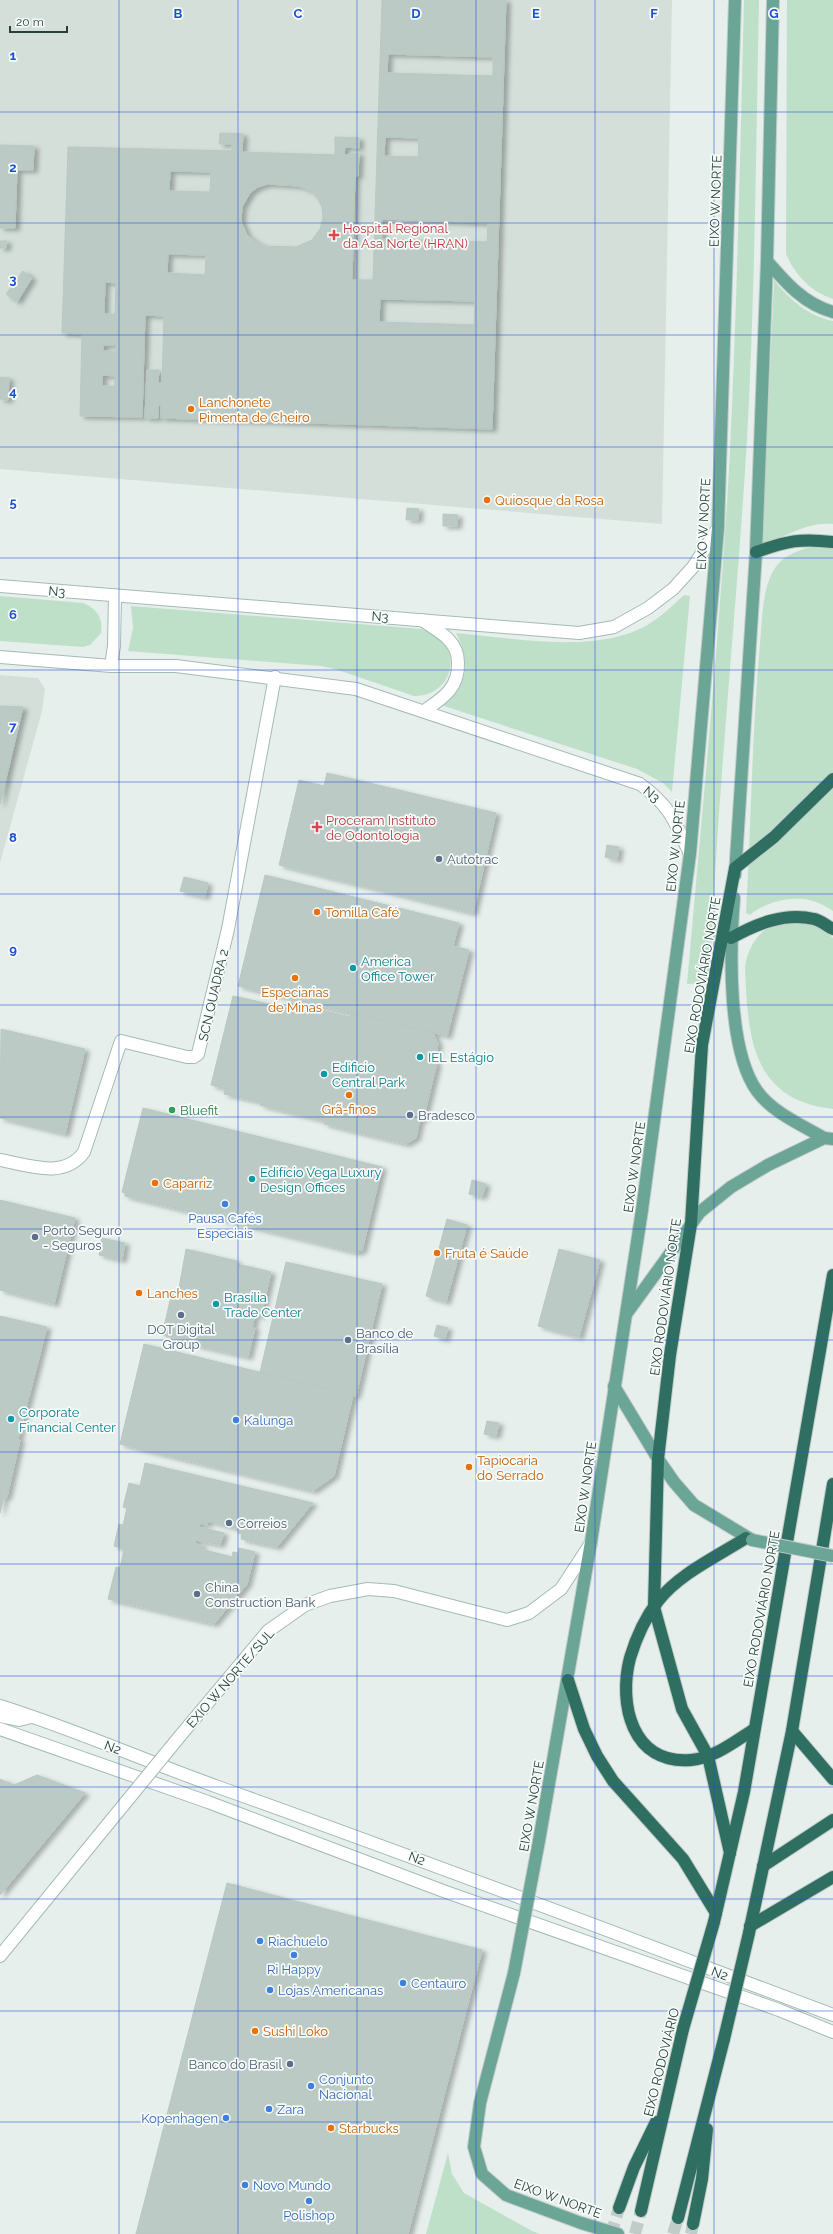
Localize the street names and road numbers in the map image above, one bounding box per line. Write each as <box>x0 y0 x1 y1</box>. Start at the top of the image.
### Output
street label: EIXO W NORTE <box>706 155 725 247</box>
street label: EIXO W NORTE <box>694 478 713 570</box>
street label: N3 <box>48 583 66 600</box>
street label: N3 <box>371 608 389 625</box>
street label: N3 <box>640 783 663 806</box>
street label: EIXO W NORTE <box>663 799 688 893</box>
street label: EIXO RODOVIÁRIO NORTE <box>681 896 724 1055</box>
street label: SCN QUADRA 2 <box>196 947 231 1043</box>
street label: EIXO W NORTE <box>621 1120 648 1214</box>
street label: EIXO RODOVIÁRIO NORTE <box>647 1217 684 1377</box>
street label: EIXO W NORTE <box>572 1440 599 1534</box>
street label: EIXO RODOVIÁRIO NORTE <box>740 1530 783 1689</box>
street label: EXIO W NORTE/SUL <box>184 1626 278 1731</box>
street label: N2 <box>102 1737 124 1758</box>
street label: EIXO W NORTE <box>516 1759 547 1853</box>
street label: N2 <box>406 1849 428 1868</box>
street label: N2 <box>709 1963 731 1984</box>
street label: EIXO RODOVIÁRIO <box>641 2006 682 2118</box>
street label: EIXO W NORTE <box>512 2176 604 2221</box>

